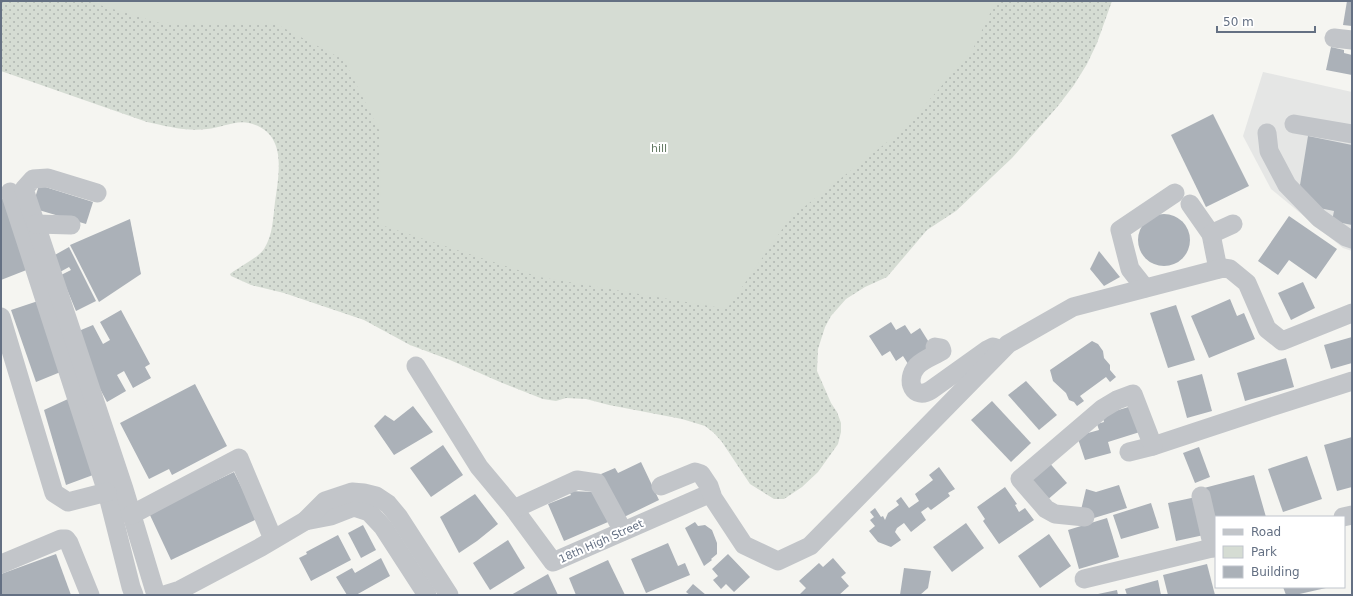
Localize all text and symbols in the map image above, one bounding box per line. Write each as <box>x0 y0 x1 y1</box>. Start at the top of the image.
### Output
scale bar <box>1217 8 1315 34</box>
text: 50 m <box>1223 15 1254 29</box>
park label: hill <box>651 142 667 155</box>
legend <box>1215 516 1345 588</box>
street label: 18th High Street <box>557 517 646 566</box>
text: Road <box>1251 525 1281 539</box>
text: Park <box>1251 545 1277 559</box>
text: Building <box>1251 565 1300 579</box>

